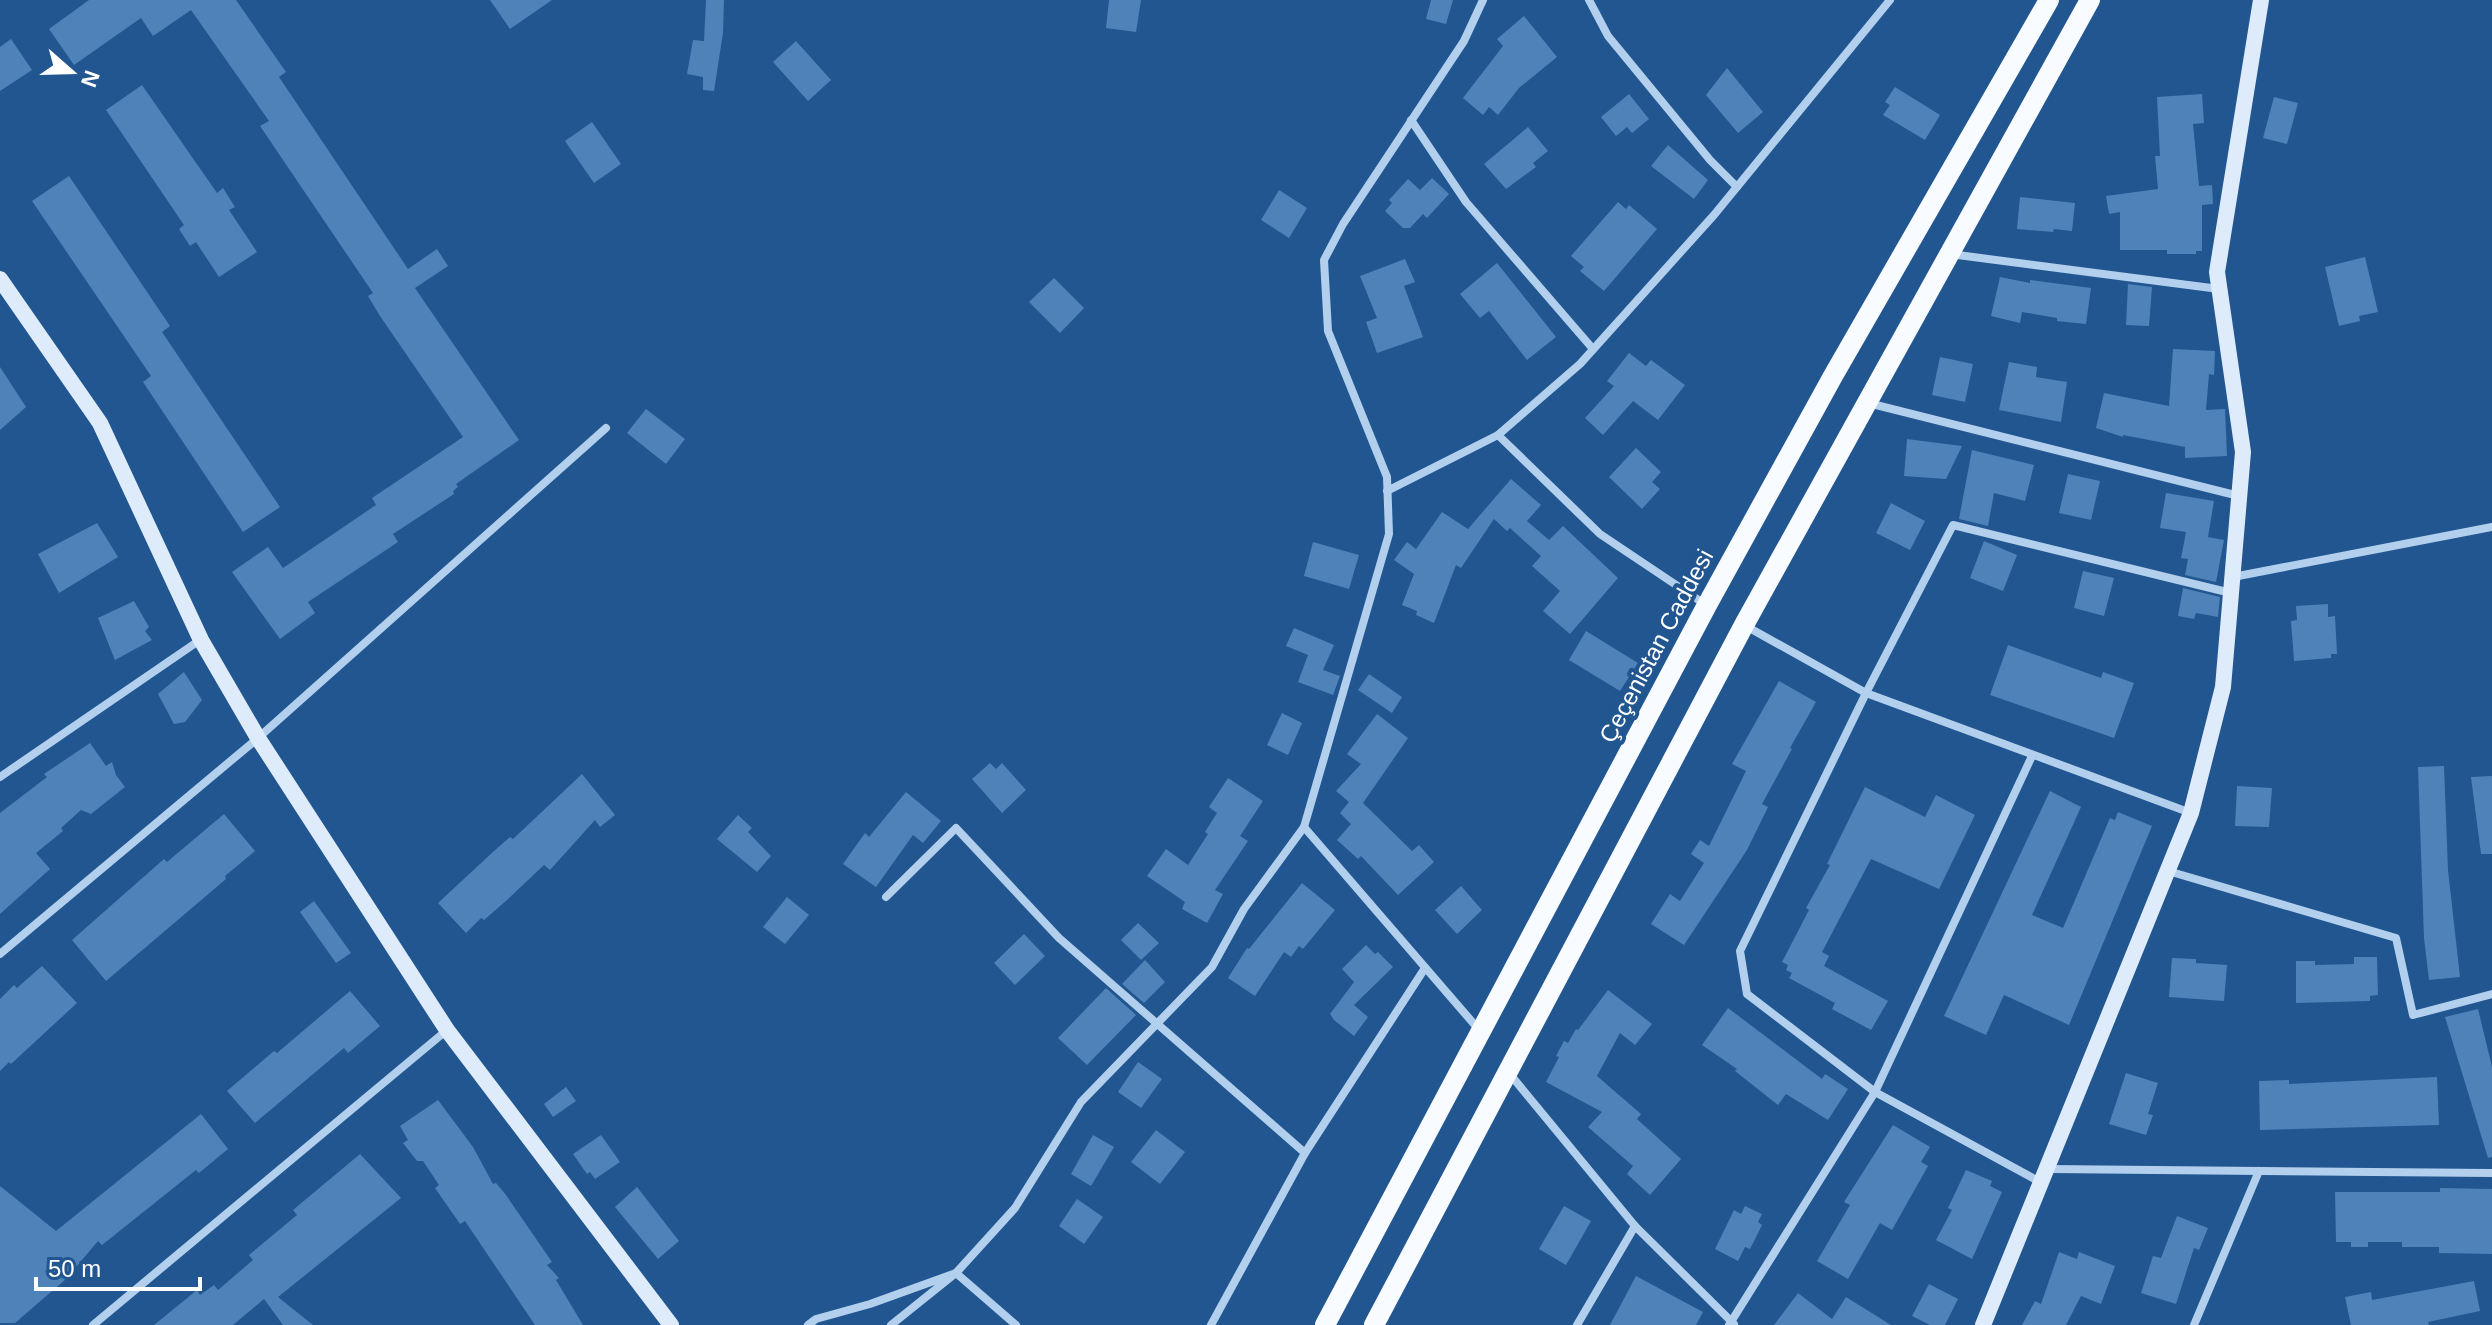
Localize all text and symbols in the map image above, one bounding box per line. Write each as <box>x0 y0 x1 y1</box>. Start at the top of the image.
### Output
north arrow <box>32 32 112 112</box>
text: N <box>76 67 105 90</box>
street label: Çeçenistan Caddesi <box>1594 545 1718 747</box>
scale bar <box>36 1241 200 1291</box>
text: 50 m <box>48 1255 101 1282</box>

